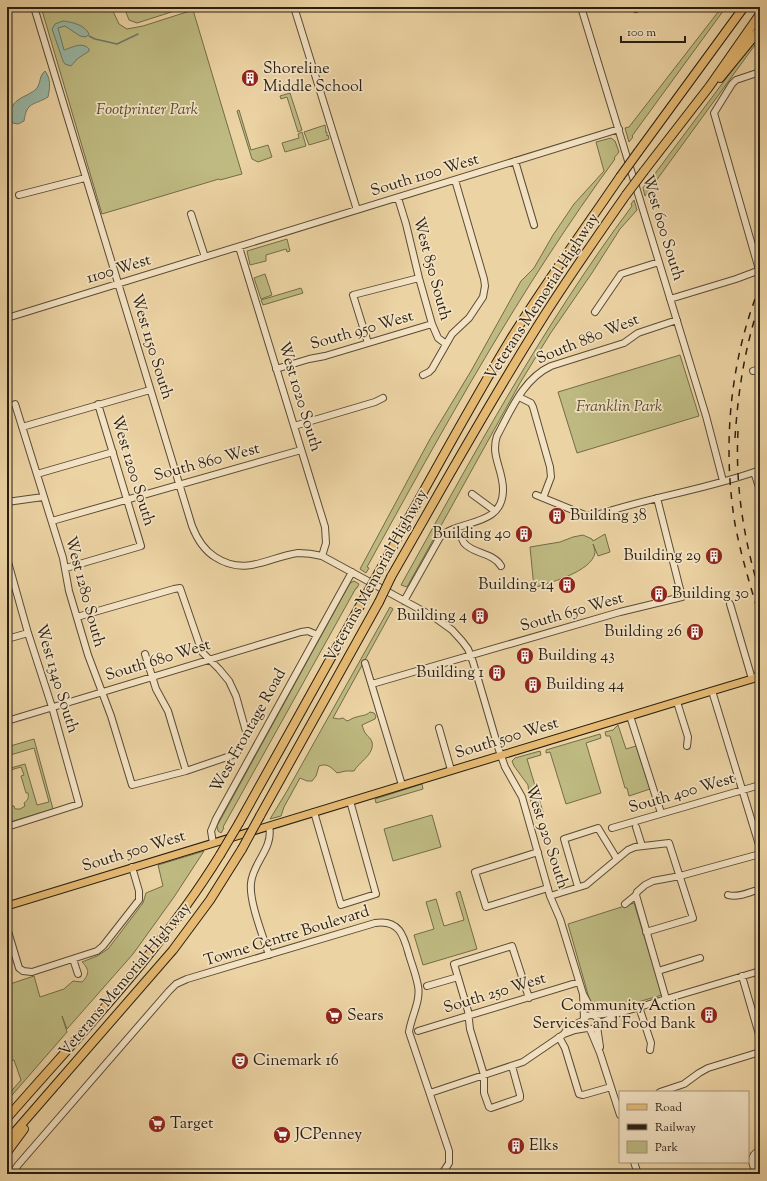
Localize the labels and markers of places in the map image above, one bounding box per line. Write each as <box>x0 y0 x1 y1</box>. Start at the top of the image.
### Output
place label: Shoreline Middle School <box>263 58 364 99</box>
building icon: Shoreline Middle School <box>240 68 260 88</box>
place label: Building 38 <box>570 505 647 528</box>
building icon: Building 38 <box>547 506 567 526</box>
place label: Building 40 <box>432 523 511 546</box>
building icon: Building 40 <box>514 524 534 544</box>
place label: Building 29 <box>623 545 701 568</box>
building icon: Building 29 <box>704 546 724 566</box>
place label: Building 14 <box>478 574 554 597</box>
building icon: Building 14 <box>557 575 577 595</box>
place label: Building 30 <box>672 583 749 606</box>
building icon: Building 30 <box>649 584 669 604</box>
place label: Building 4 <box>397 605 467 628</box>
building icon: Building 4 <box>470 606 490 626</box>
place label: Building 26 <box>604 621 682 644</box>
building icon: Building 26 <box>685 622 705 642</box>
place label: Building 43 <box>538 645 615 668</box>
building icon: Building 43 <box>515 646 535 666</box>
place label: Building 1 <box>416 662 485 685</box>
building icon: Building 1 <box>487 663 507 683</box>
place label: Building 44 <box>546 674 624 697</box>
building icon: Building 44 <box>523 675 543 695</box>
place label: Community Action Services and Food Bank <box>532 995 697 1036</box>
place label: Sears <box>347 1005 383 1028</box>
building icon: Community Action Services and Food Bank <box>699 1005 719 1025</box>
supermarket icon: Sears <box>324 1006 344 1026</box>
place label: Cinemark 16 <box>253 1050 339 1073</box>
theatre icon: Cinemark 16 <box>230 1051 250 1071</box>
place label: Target <box>170 1113 214 1136</box>
supermarket icon: Target <box>147 1114 167 1134</box>
place label: JCPenney <box>294 1124 362 1147</box>
supermarket icon: JCPenney <box>272 1125 292 1145</box>
place label: Elks <box>529 1135 558 1158</box>
building icon: Elks <box>506 1136 526 1156</box>

